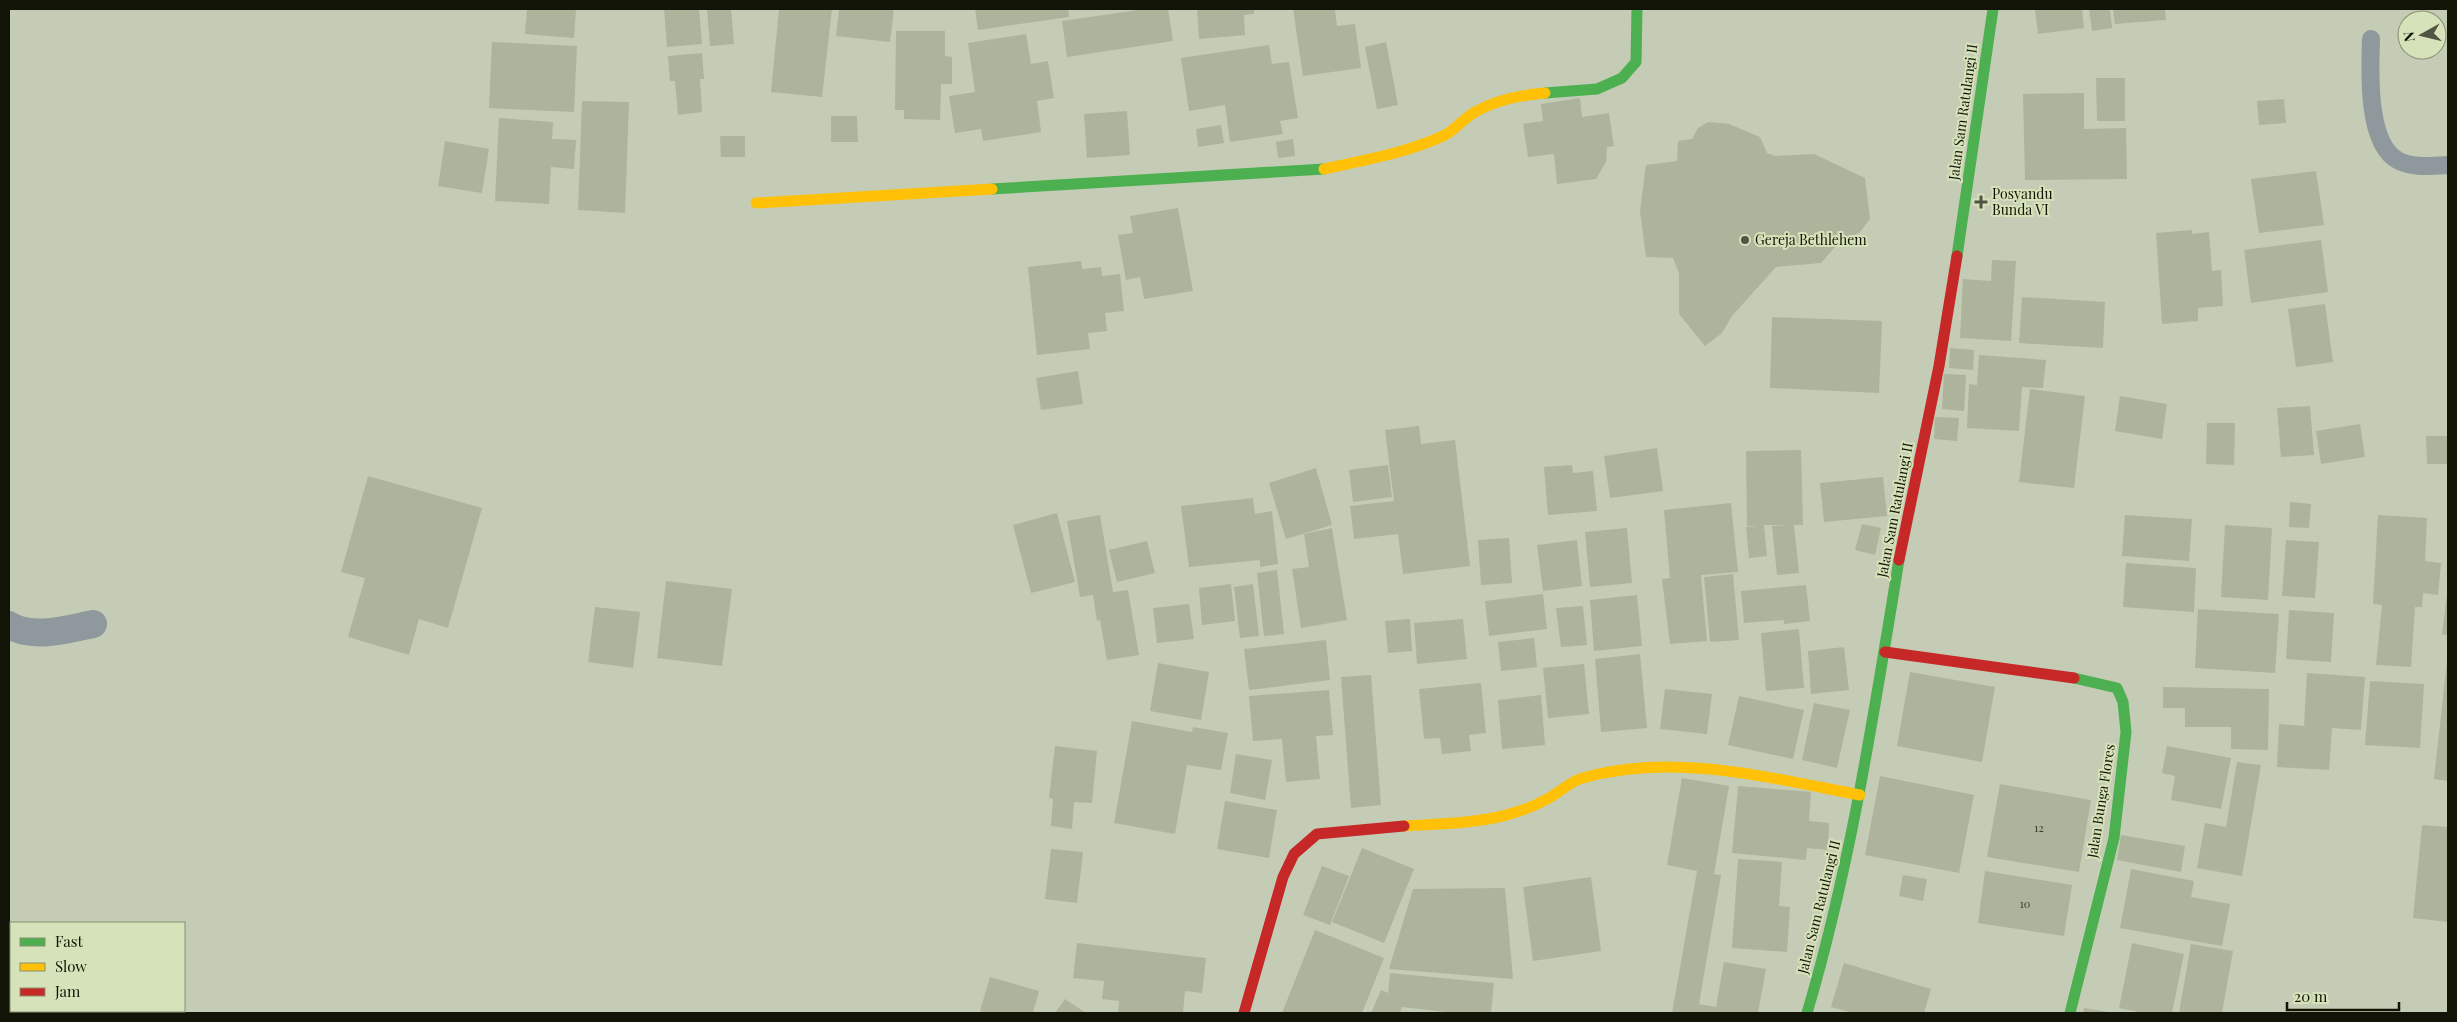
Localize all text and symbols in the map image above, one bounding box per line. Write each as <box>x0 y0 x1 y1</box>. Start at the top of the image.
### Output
north arrow <box>2397 10 2447 60</box>
text: N <box>2399 31 2419 43</box>
street label: Jalan Sam Ratulangi II <box>1943 42 1982 182</box>
place label: Posyandu Bunda VI <box>1992 184 2053 219</box>
marker: Posyandu Bunda VI <box>1974 195 1988 209</box>
place label: Gereja Bethlehem <box>1755 230 1867 249</box>
marker: Gereja Bethlehem <box>1739 234 1751 246</box>
street label: Jalan Sam Ratulangi II <box>1872 440 1917 580</box>
street label: Jalan Bunga Flores <box>2082 742 2119 860</box>
house number: 12 <box>2034 820 2044 835</box>
street label: Jalan Sam Ratulangi II <box>1792 838 1844 977</box>
house number: 10 <box>2020 896 2031 911</box>
legend <box>10 922 185 1012</box>
text: Fast <box>55 931 84 951</box>
text: Slow <box>55 956 87 976</box>
scale bar <box>2287 980 2400 1012</box>
text: Jam <box>54 981 81 1001</box>
text: 20 m <box>2294 986 2328 1006</box>

